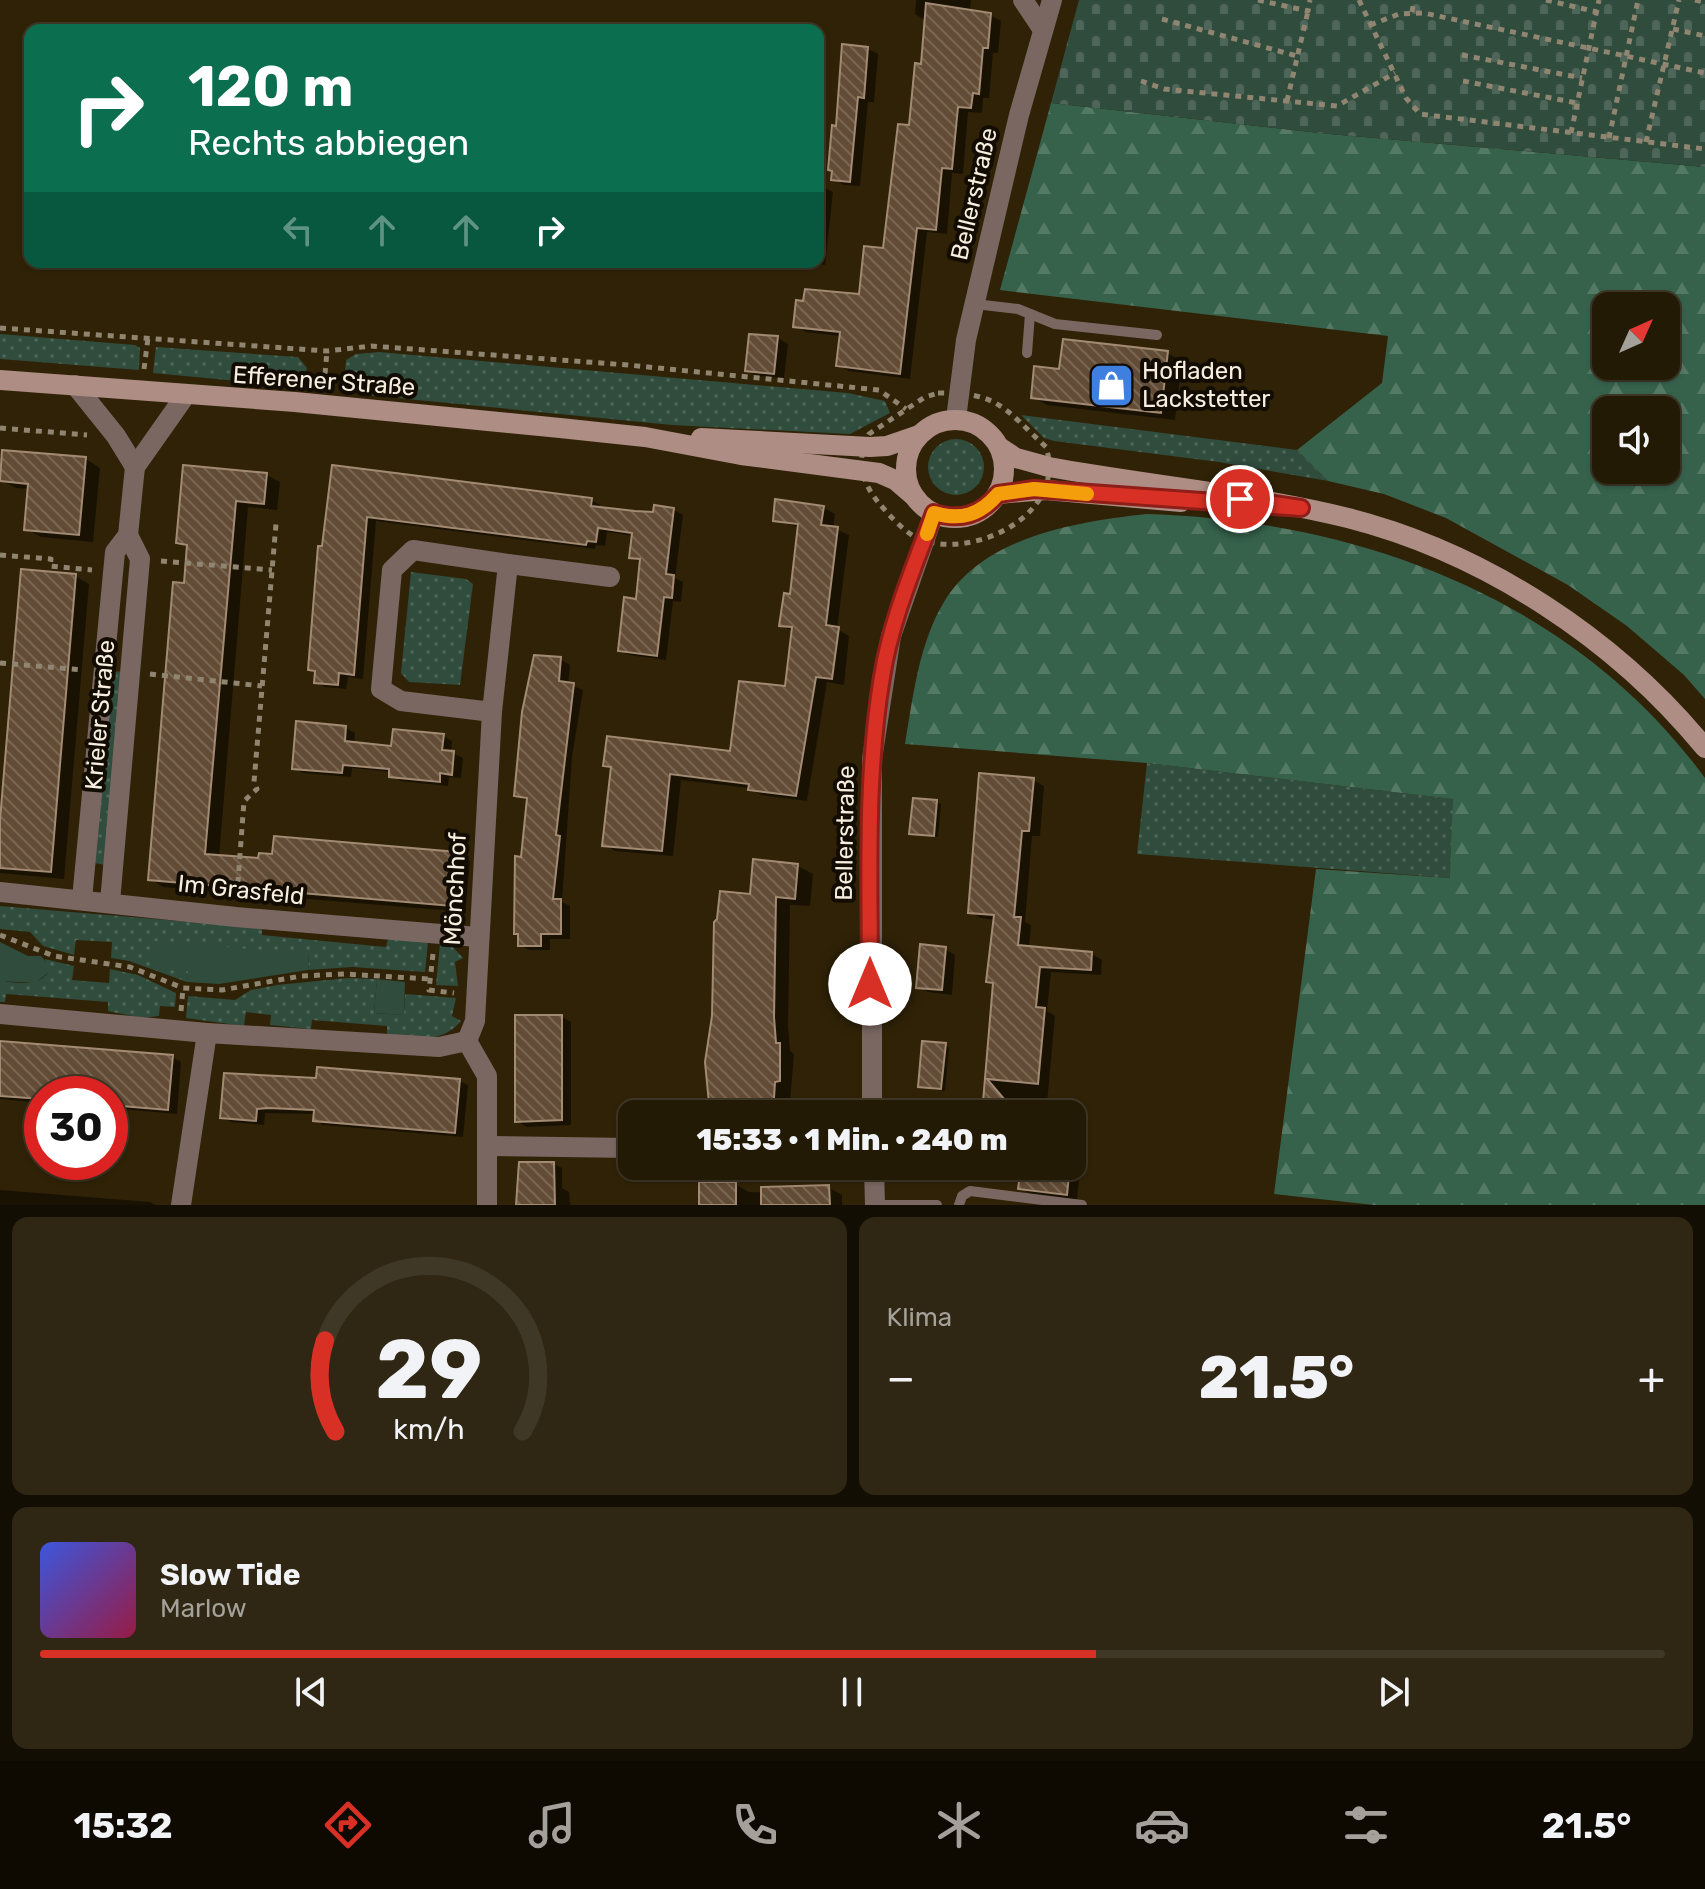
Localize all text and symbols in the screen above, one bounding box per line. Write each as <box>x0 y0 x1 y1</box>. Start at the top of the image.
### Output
text: 120 m <box>188 54 354 120</box>
icon: right <box>56 56 160 160</box>
text: Rechts abbiegen <box>188 121 469 164</box>
street label: Bellerstraße <box>945 125 1003 263</box>
icon: left <box>276 208 320 252</box>
icon: ahead <box>360 208 404 252</box>
icon: ahead <box>444 208 488 252</box>
icon: right <box>528 208 572 252</box>
north arrow <box>1592 292 1680 380</box>
map controls <box>1592 292 1680 484</box>
place label: Hofladen Lackstetter <box>1142 357 1270 413</box>
street label: Efferener Straße <box>232 361 416 401</box>
shop icon: Hofladen Lackstetter <box>1087 361 1135 409</box>
button: sound <box>1592 396 1680 484</box>
pin <box>1206 465 1274 533</box>
icon: arrive <box>1218 477 1262 521</box>
street label: Krieler Straße <box>79 639 121 791</box>
street label: Bellerstraße <box>830 765 860 901</box>
street label: Mönchhof <box>438 831 472 946</box>
street label: Im Grasfeld <box>176 869 306 911</box>
position arrow <box>828 942 912 1026</box>
speed limit sign: 30 <box>24 1076 128 1180</box>
text: 15:33 · 1 Min. · 240 m <box>696 1122 1008 1158</box>
text: Klima <box>887 1302 952 1333</box>
text: 29 <box>376 1320 483 1419</box>
text: 21.5° <box>1199 1342 1354 1413</box>
text: − <box>887 1352 915 1404</box>
text: + <box>1638 1352 1665 1404</box>
text: km/h <box>394 1412 465 1446</box>
text: Slow Tide <box>160 1557 300 1593</box>
text: Marlow <box>160 1593 247 1624</box>
icon: previous <box>289 1670 333 1714</box>
icon: pause <box>830 1670 874 1714</box>
icon: next <box>1372 1670 1416 1714</box>
icon: directions <box>320 1797 376 1853</box>
icon: music <box>524 1797 580 1853</box>
icon: phone <box>727 1797 783 1853</box>
icon: climate <box>931 1797 987 1853</box>
icon: car <box>1134 1797 1190 1853</box>
icon: filters <box>1338 1797 1394 1853</box>
text: 15:32 <box>74 1804 173 1847</box>
text: 21.5° <box>1542 1804 1631 1847</box>

